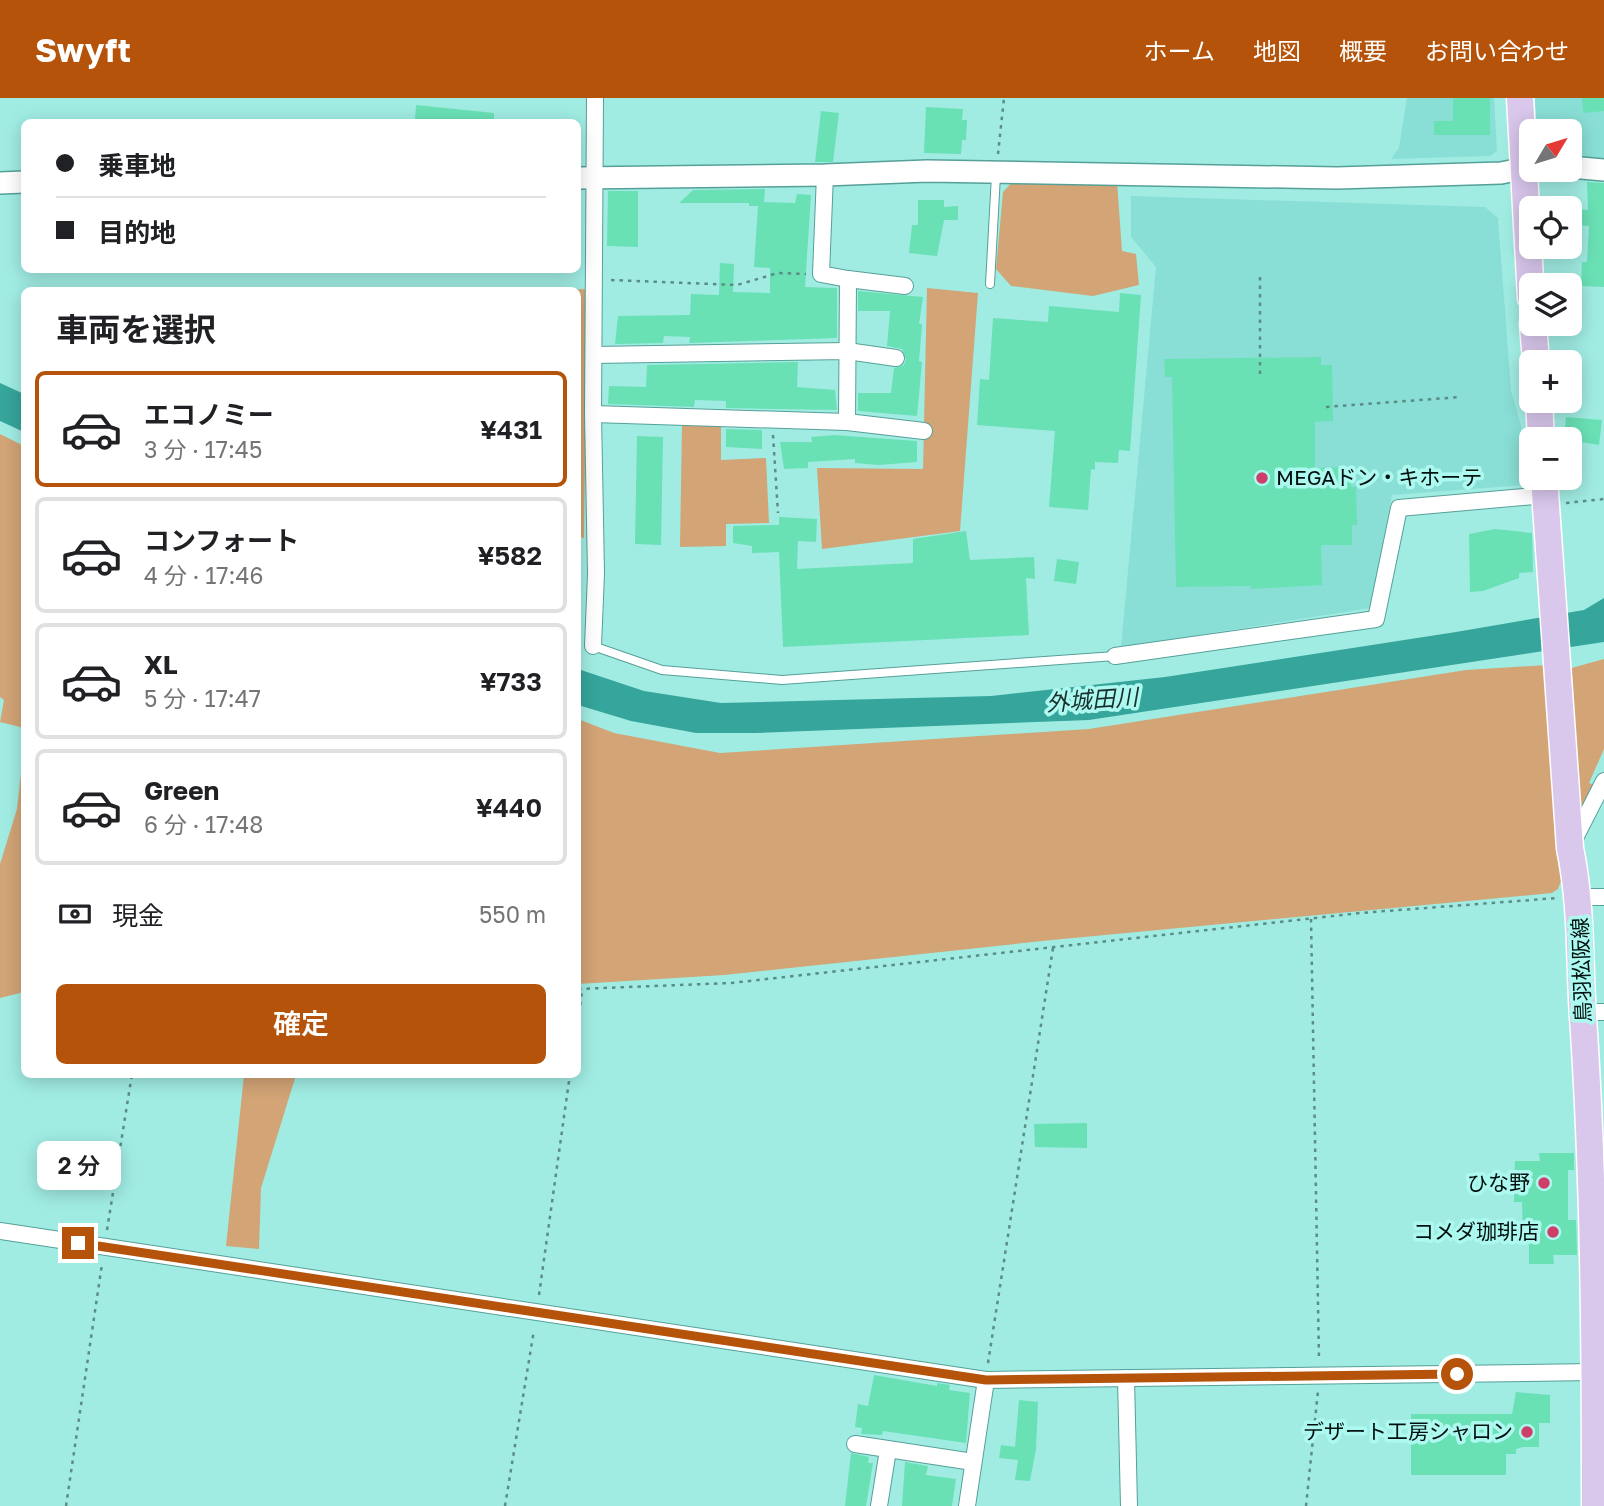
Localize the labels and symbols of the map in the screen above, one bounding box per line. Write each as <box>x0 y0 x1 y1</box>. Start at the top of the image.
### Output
north arrow <box>1519 119 1582 182</box>
place label: MEGAドン・キホーテ <box>1276 464 1482 490</box>
marker: MEGAドン・キホーテ <box>1254 470 1270 486</box>
water label: 外城田川 <box>1045 682 1142 716</box>
street label: 鳥羽松阪線 <box>1566 917 1596 1023</box>
callout: 2 分 <box>36 1142 120 1190</box>
place label: ひな野 <box>1467 1169 1530 1195</box>
marker: ひな野 <box>1536 1175 1552 1191</box>
place label: コメダ珈琲店 <box>1413 1218 1539 1244</box>
marker: コメダ珈琲店 <box>1545 1224 1561 1240</box>
route end <box>62 1227 94 1259</box>
route start <box>1441 1358 1473 1390</box>
place label: デザート工房シャロン <box>1303 1418 1513 1444</box>
marker: デザート工房シャロン <box>1519 1424 1535 1440</box>

